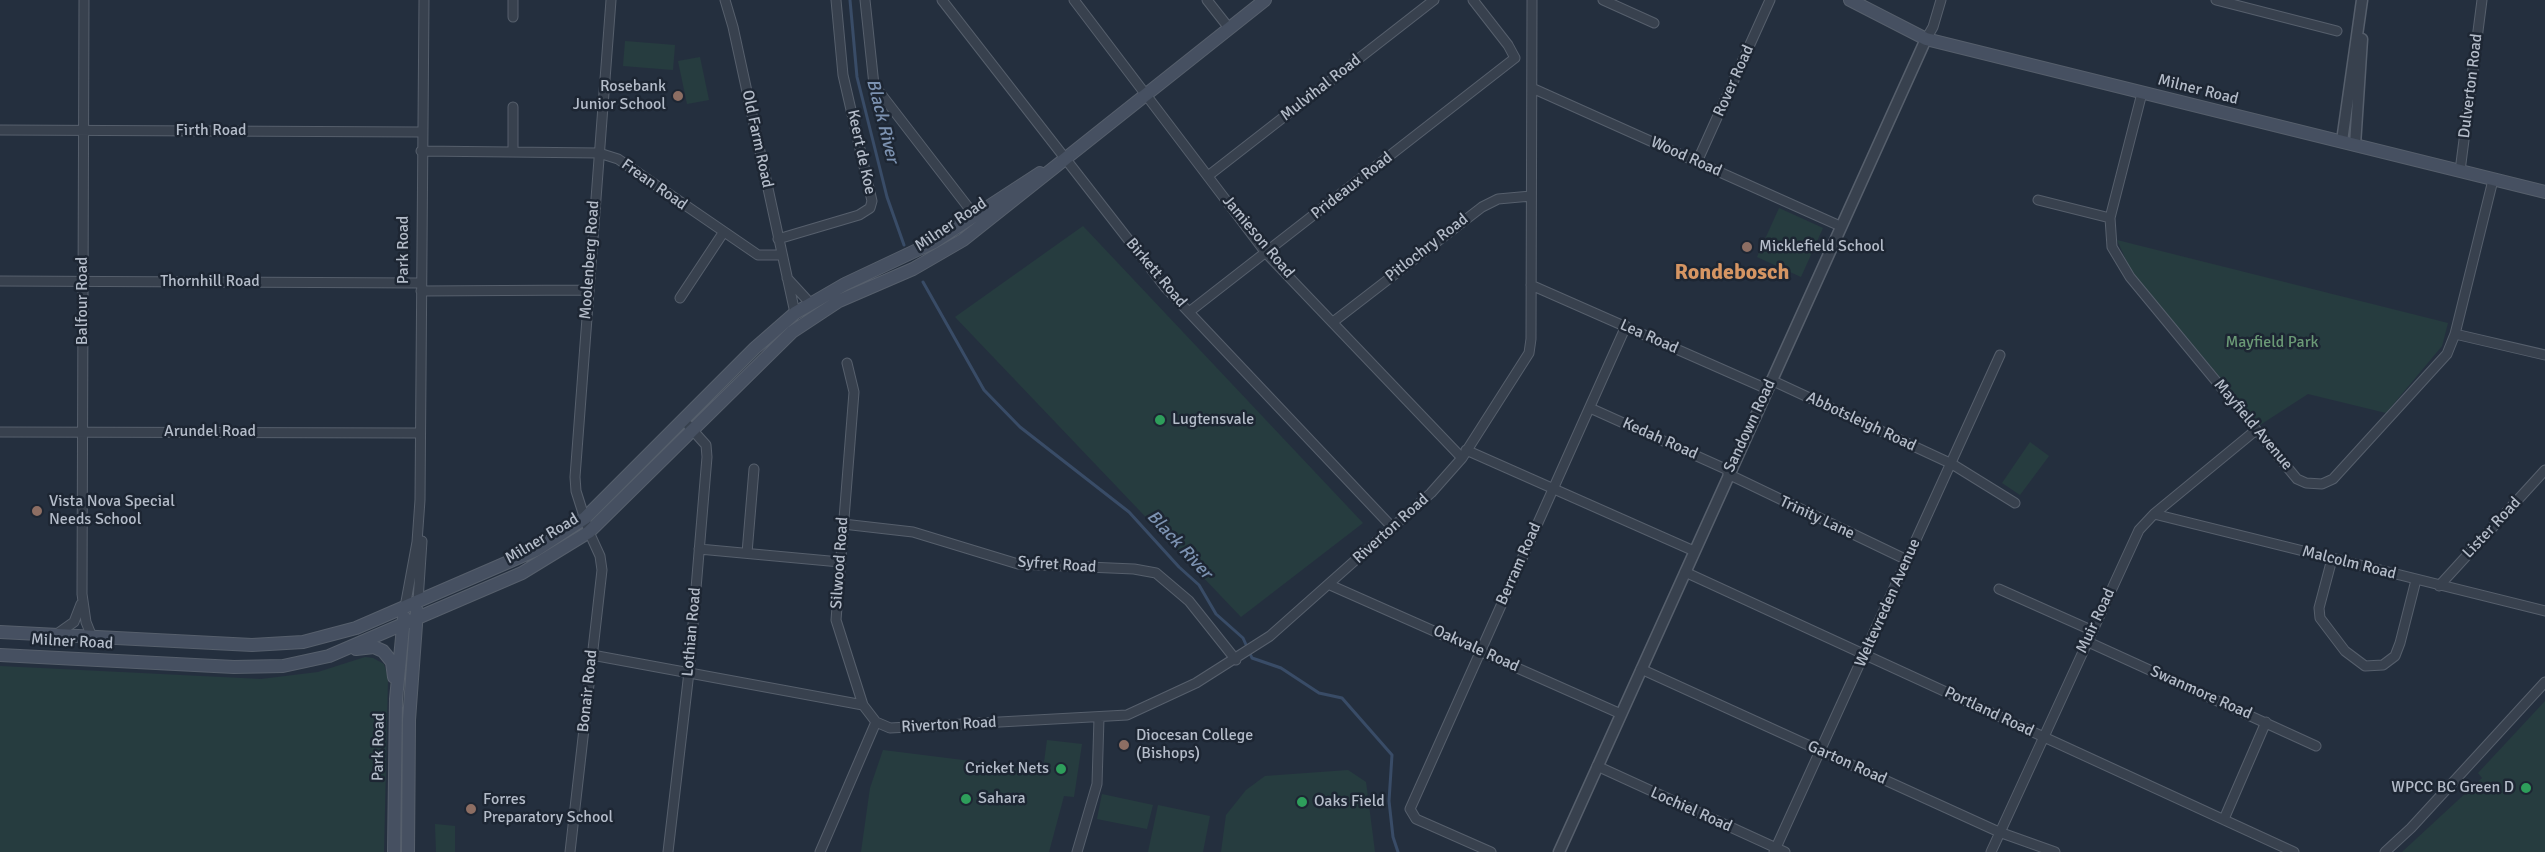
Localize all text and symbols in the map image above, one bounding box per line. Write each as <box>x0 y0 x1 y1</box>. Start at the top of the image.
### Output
street label: Dulverton Road <box>2455 33 2487 139</box>
street label: Rover Road <box>1710 42 1758 120</box>
street label: Mulvihal Road <box>1277 51 1365 125</box>
street label: Milner Road <box>2156 71 2240 109</box>
place label: Rosebank Junior School <box>573 77 666 115</box>
water label: Black River <box>861 77 903 165</box>
street label: Old Farm Road <box>737 88 777 190</box>
marker: Rosebank Junior School <box>671 89 685 103</box>
street label: Keert de Koe <box>843 108 879 196</box>
street label: Firth Road <box>176 121 246 141</box>
street label: Wood Road <box>1647 133 1725 181</box>
street label: Prideaux Road <box>1308 148 1396 224</box>
street label: Frean Road <box>617 155 691 215</box>
street label: Jamieson Road <box>1218 192 1298 282</box>
street label: Milner Road <box>912 194 990 256</box>
street label: Moolenberg Road <box>576 200 604 320</box>
street label: Pitlochry Road <box>1382 210 1472 286</box>
street label: Park Road <box>394 216 414 284</box>
street label: Birkett Road <box>1121 234 1191 312</box>
place label: Micklefield School <box>1759 237 1885 257</box>
marker: Micklefield School <box>1740 240 1754 254</box>
street label: Balfour Road <box>73 257 93 345</box>
district label: Rondebosch <box>1675 260 1789 286</box>
street label: Thornhill Road <box>160 272 260 292</box>
street label: Lea Road <box>1617 316 1681 358</box>
park label: Mayfield Park <box>2225 333 2319 353</box>
street label: Sandown Road <box>1720 376 1780 476</box>
street label: Mayfield Avenue <box>2209 376 2297 474</box>
street label: Abbotsleigh Road <box>1803 388 1919 456</box>
place label: Lugtensvale <box>1172 410 1254 430</box>
marker: Lugtensvale <box>1153 413 1167 427</box>
street label: Kedah Road <box>1619 414 1701 464</box>
street label: Arundel Road <box>164 422 256 442</box>
street label: Riverton Road <box>1349 490 1433 568</box>
place label: Vista Nova Special Needs School <box>49 492 175 530</box>
street label: Trinity Lane <box>1777 492 1857 544</box>
street label: Lister Road <box>2459 493 2525 563</box>
marker: Vista Nova Special Needs School <box>30 504 44 518</box>
water label: Black River <box>1142 506 1216 584</box>
street label: Milner Road <box>502 510 582 568</box>
street label: Silwood Road <box>827 516 853 610</box>
street label: Berram Road <box>1492 520 1546 608</box>
street label: Weltevreden Avenue <box>1851 536 1925 670</box>
street label: Malcolm Road <box>2300 542 2398 584</box>
street label: Syfret Road <box>1017 553 1097 577</box>
street label: Muir Road <box>2073 585 2119 657</box>
street label: Lothian Road <box>679 587 705 677</box>
street label: Oakvale Road <box>1430 621 1522 677</box>
street label: Milner Road <box>30 630 114 654</box>
street label: Bonair Road <box>574 649 602 733</box>
street label: Swanmore Road <box>2147 662 2255 724</box>
street label: Portland Road <box>1941 683 2037 741</box>
street label: Park Road <box>369 713 389 781</box>
street label: Riverton Road <box>901 713 997 737</box>
place label: Diocesan College (Bishops) <box>1136 726 1253 764</box>
street label: Garton Road <box>1804 737 1890 789</box>
marker: Diocesan College (Bishops) <box>1117 738 1131 752</box>
place label: Cricket Nets <box>965 759 1049 779</box>
marker: Cricket Nets <box>1054 762 1068 776</box>
place label: WPCC BC Green D <box>2391 778 2514 798</box>
marker: WPCC BC Green D <box>2519 781 2533 795</box>
street label: Lochiel Road <box>1647 783 1735 837</box>
place label: Sahara <box>978 789 1026 809</box>
place label: Forres Preparatory School <box>483 790 613 828</box>
marker: Sahara <box>959 792 973 806</box>
place label: Oaks Field <box>1314 792 1385 812</box>
marker: Oaks Field <box>1295 795 1309 809</box>
marker: Forres Preparatory School <box>464 802 478 816</box>

